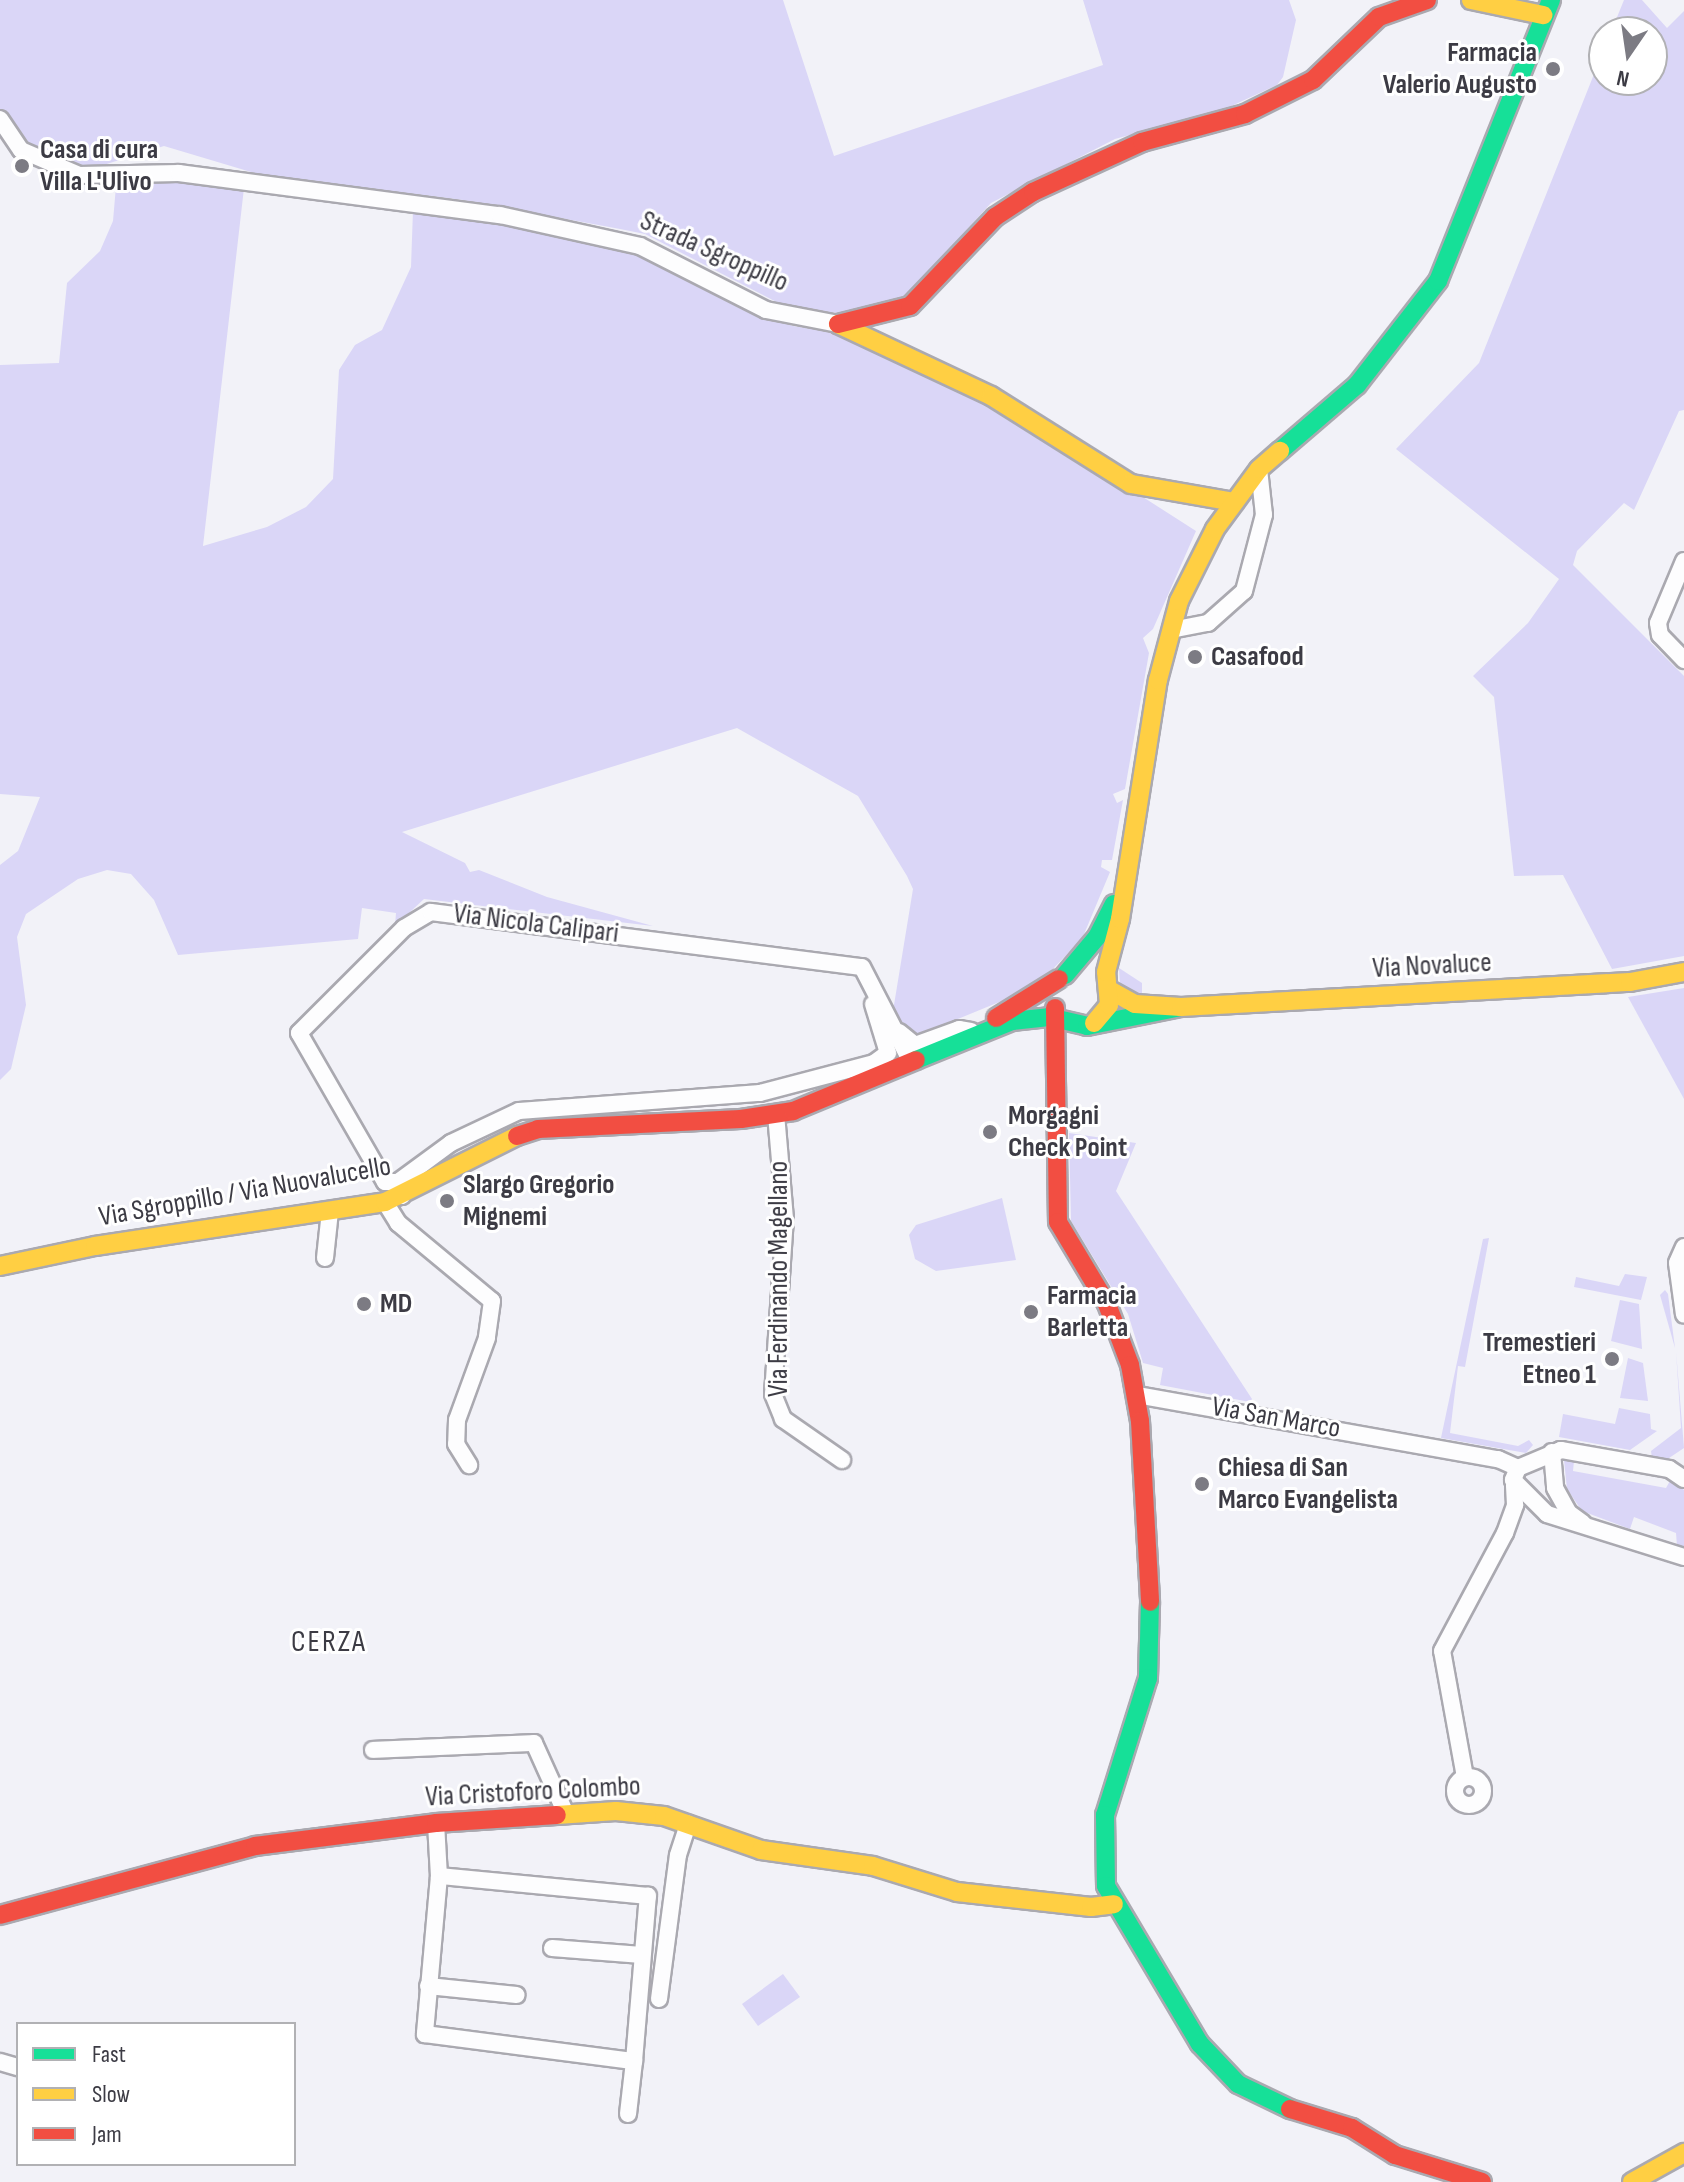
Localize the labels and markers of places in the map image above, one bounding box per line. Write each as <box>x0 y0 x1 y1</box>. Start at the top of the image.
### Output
place label: Farmacia Valerio Augusto <box>1383 36 1537 102</box>
marker: Farmacia Valerio Augusto <box>1544 60 1562 78</box>
place label: Casa di cura Villa L'Ulivo <box>40 133 158 199</box>
marker: Casa di cura Villa L'Ulivo <box>11 155 33 177</box>
place label: Casafood <box>1211 640 1304 674</box>
marker: Casafood <box>1186 648 1204 666</box>
place label: Morgagni Check Point <box>1008 1099 1127 1165</box>
marker: Morgagni Check Point <box>979 1121 1001 1143</box>
place label: Slargo Gregorio Mignemi <box>463 1168 614 1234</box>
marker: Slargo Gregorio Mignemi <box>438 1192 456 1210</box>
place label: Farmacia Barletta <box>1047 1279 1137 1345</box>
place label: MD <box>380 1287 412 1321</box>
marker: MD <box>355 1295 373 1313</box>
marker: Farmacia Barletta <box>1022 1303 1040 1321</box>
place label: Tremestieri Etneo 1 <box>1483 1326 1596 1392</box>
marker: Tremestieri Etneo 1 <box>1603 1350 1621 1368</box>
place label: Chiesa di San Marco Evangelista <box>1218 1451 1398 1517</box>
marker: Chiesa di San Marco Evangelista <box>1193 1475 1211 1493</box>

